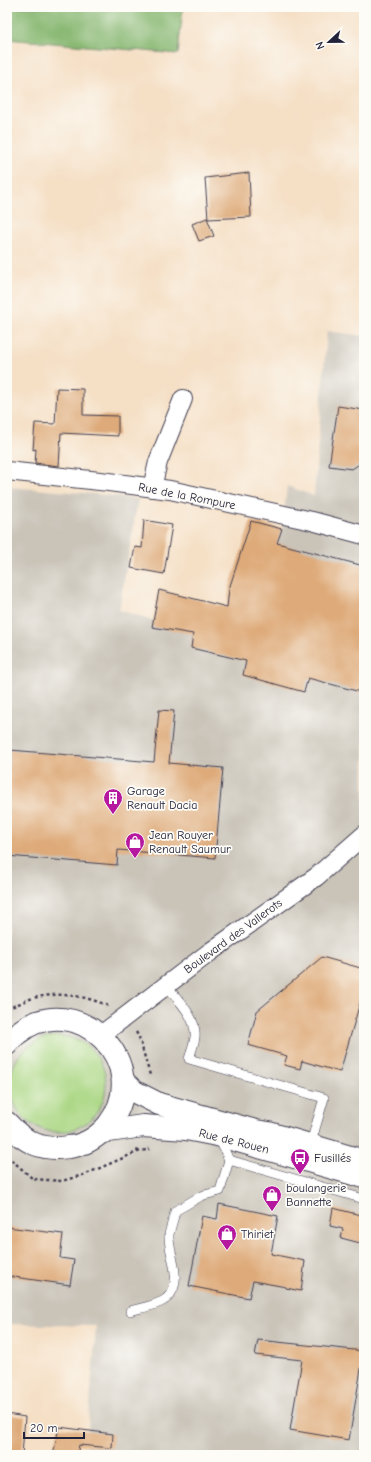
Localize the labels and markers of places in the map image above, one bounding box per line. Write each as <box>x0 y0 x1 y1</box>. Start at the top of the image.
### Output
place label: Garage Renault Dacia <box>127 784 198 812</box>
building icon: Garage Renault Dacia <box>102 787 124 815</box>
place label: Jean Rouyer Renault Saumur <box>149 828 231 856</box>
shop icon: Jean Rouyer Renault Saumur <box>124 831 146 859</box>
bus stop icon: Fusillés <box>289 1147 311 1175</box>
place label: Fusillés <box>314 1151 351 1165</box>
place label: boulangerie Bannette <box>286 1181 346 1209</box>
shop icon: boulangerie Bannette <box>261 1184 283 1212</box>
shop icon: Thiriet <box>216 1223 238 1251</box>
place label: Thiriet <box>241 1227 274 1241</box>

